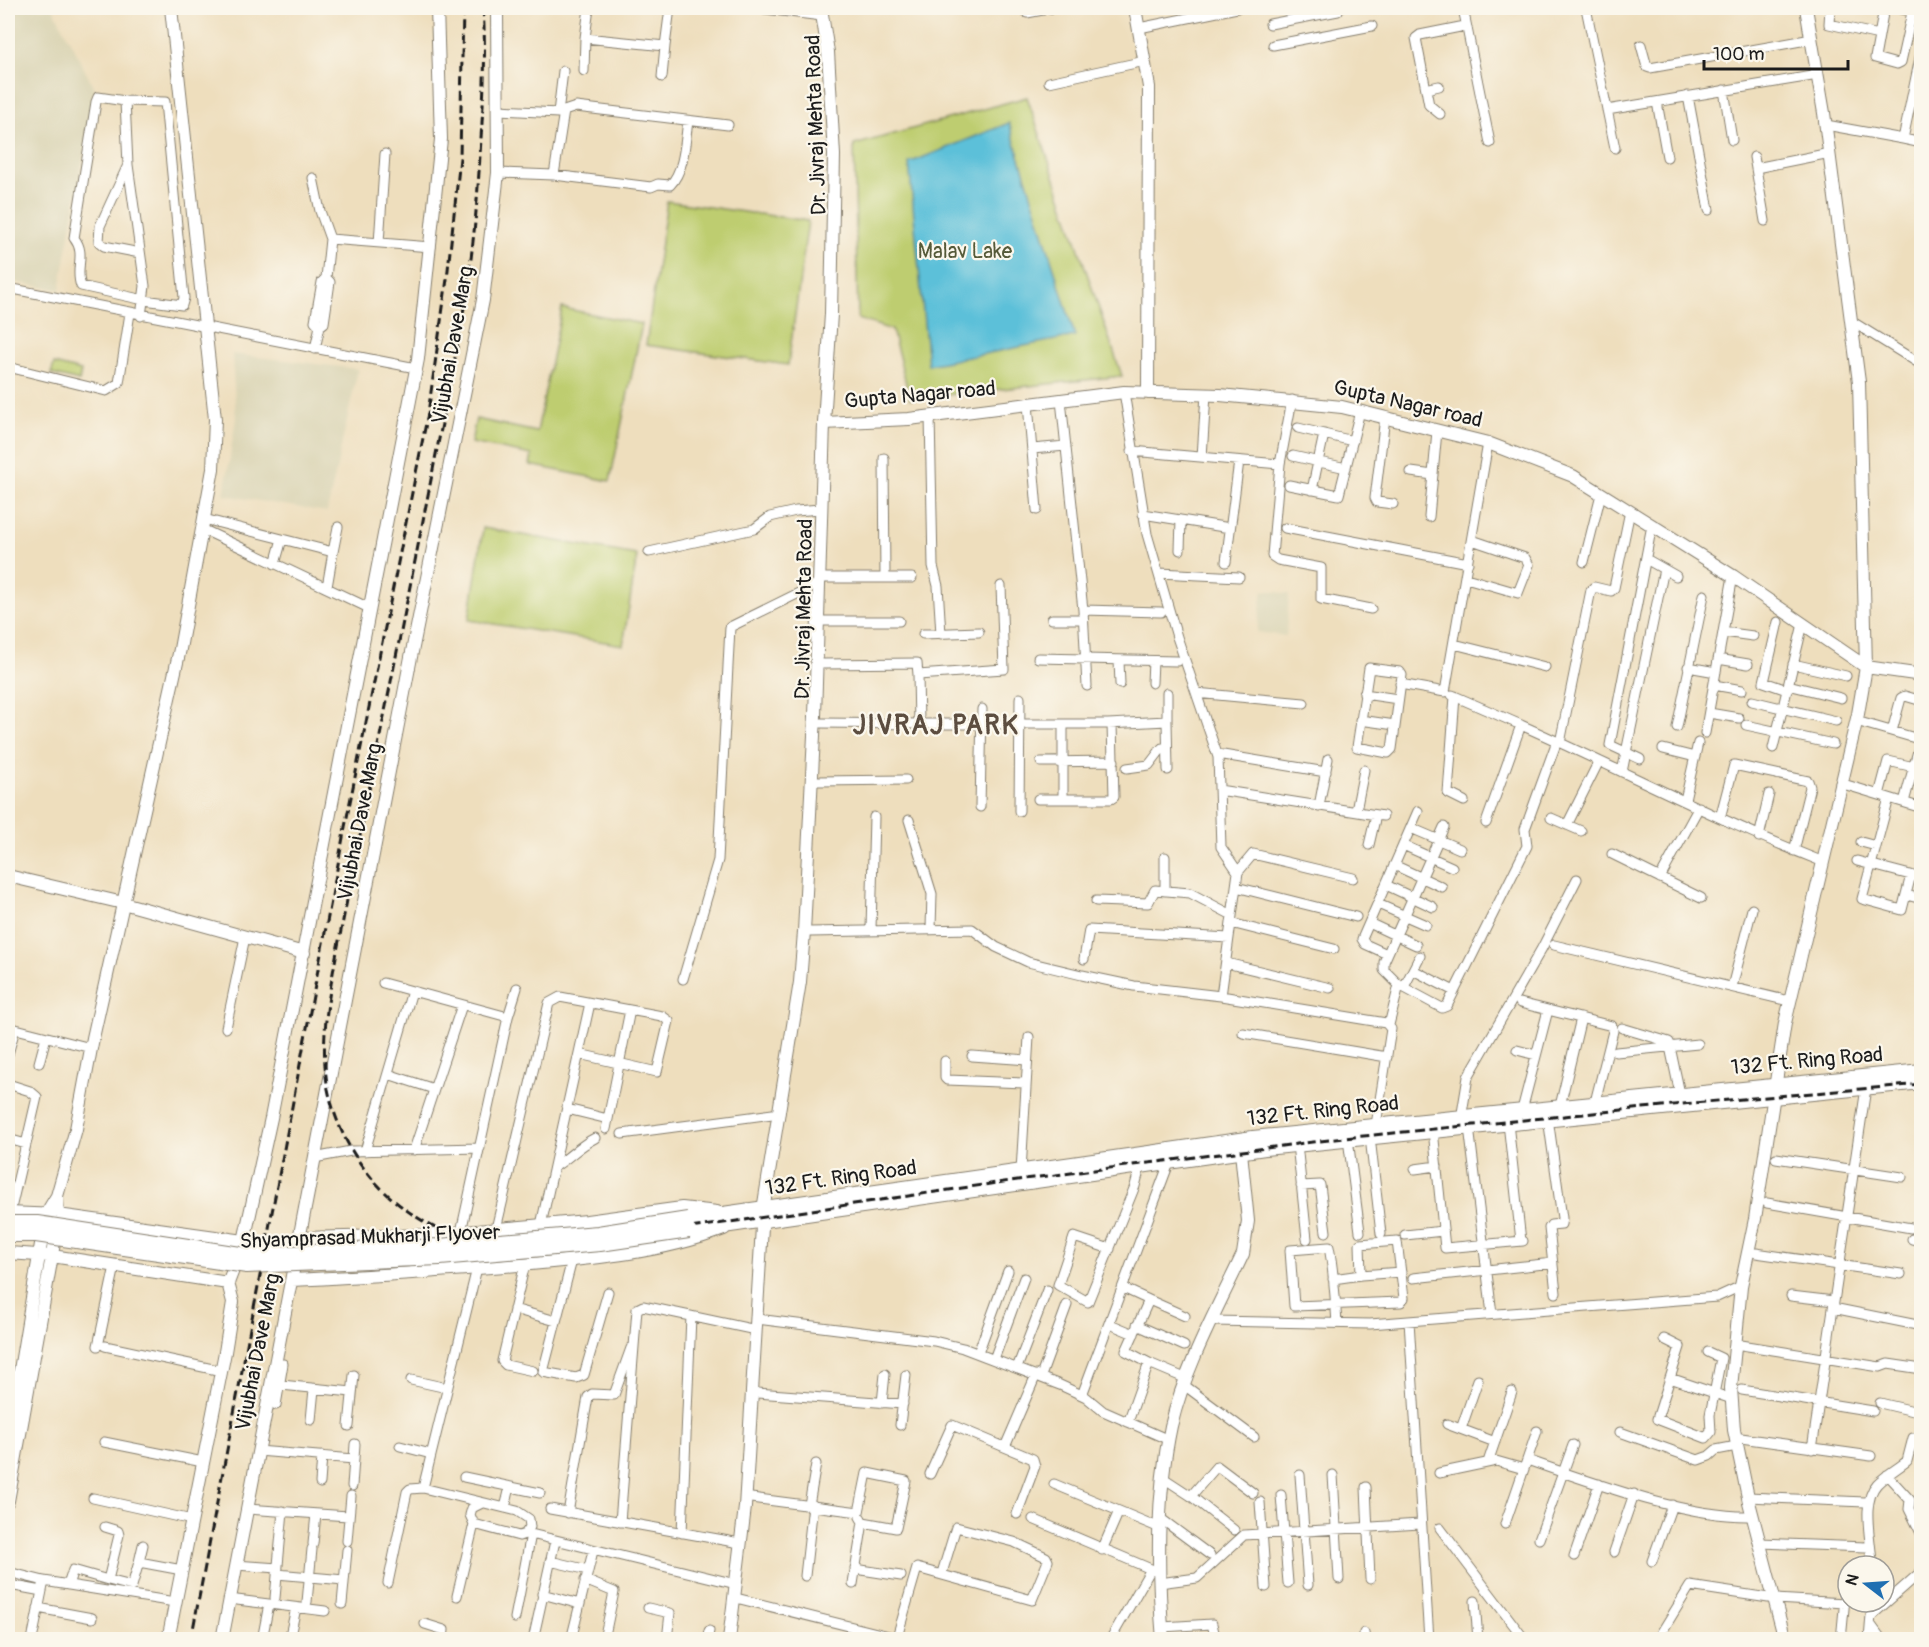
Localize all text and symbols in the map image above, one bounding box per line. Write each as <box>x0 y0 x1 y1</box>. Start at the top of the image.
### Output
scale bar <box>1704 33 1848 71</box>
street label: Dr. Jivraj Mehta Road <box>799 34 833 216</box>
text: 100 m <box>1713 43 1765 66</box>
park label: Malav Lake <box>918 238 1013 265</box>
street label: Vijubhai Dave Marg <box>426 264 480 426</box>
street label: Gupta Nagar road <box>1331 374 1485 434</box>
street label: Gupta Nagar road <box>843 375 997 415</box>
street label: Dr. Jivraj Mehta Road <box>789 518 819 700</box>
district label: JIVRAJ PARK <box>853 709 1019 742</box>
street label: Vijubhai Dave Marg <box>331 741 389 903</box>
street label: 132 Ft. Ring Road <box>1730 1041 1884 1081</box>
street label: 132 Ft. Ring Road <box>1246 1090 1400 1132</box>
street label: 132 Ft. Ring Road <box>764 1154 918 1202</box>
street label: Shyamprasad Mukharji Flyover <box>239 1219 501 1255</box>
street label: Vijubhai Dave Marg <box>229 1271 287 1433</box>
north arrow <box>1836 1554 1896 1614</box>
text: N <box>1841 1572 1864 1588</box>

